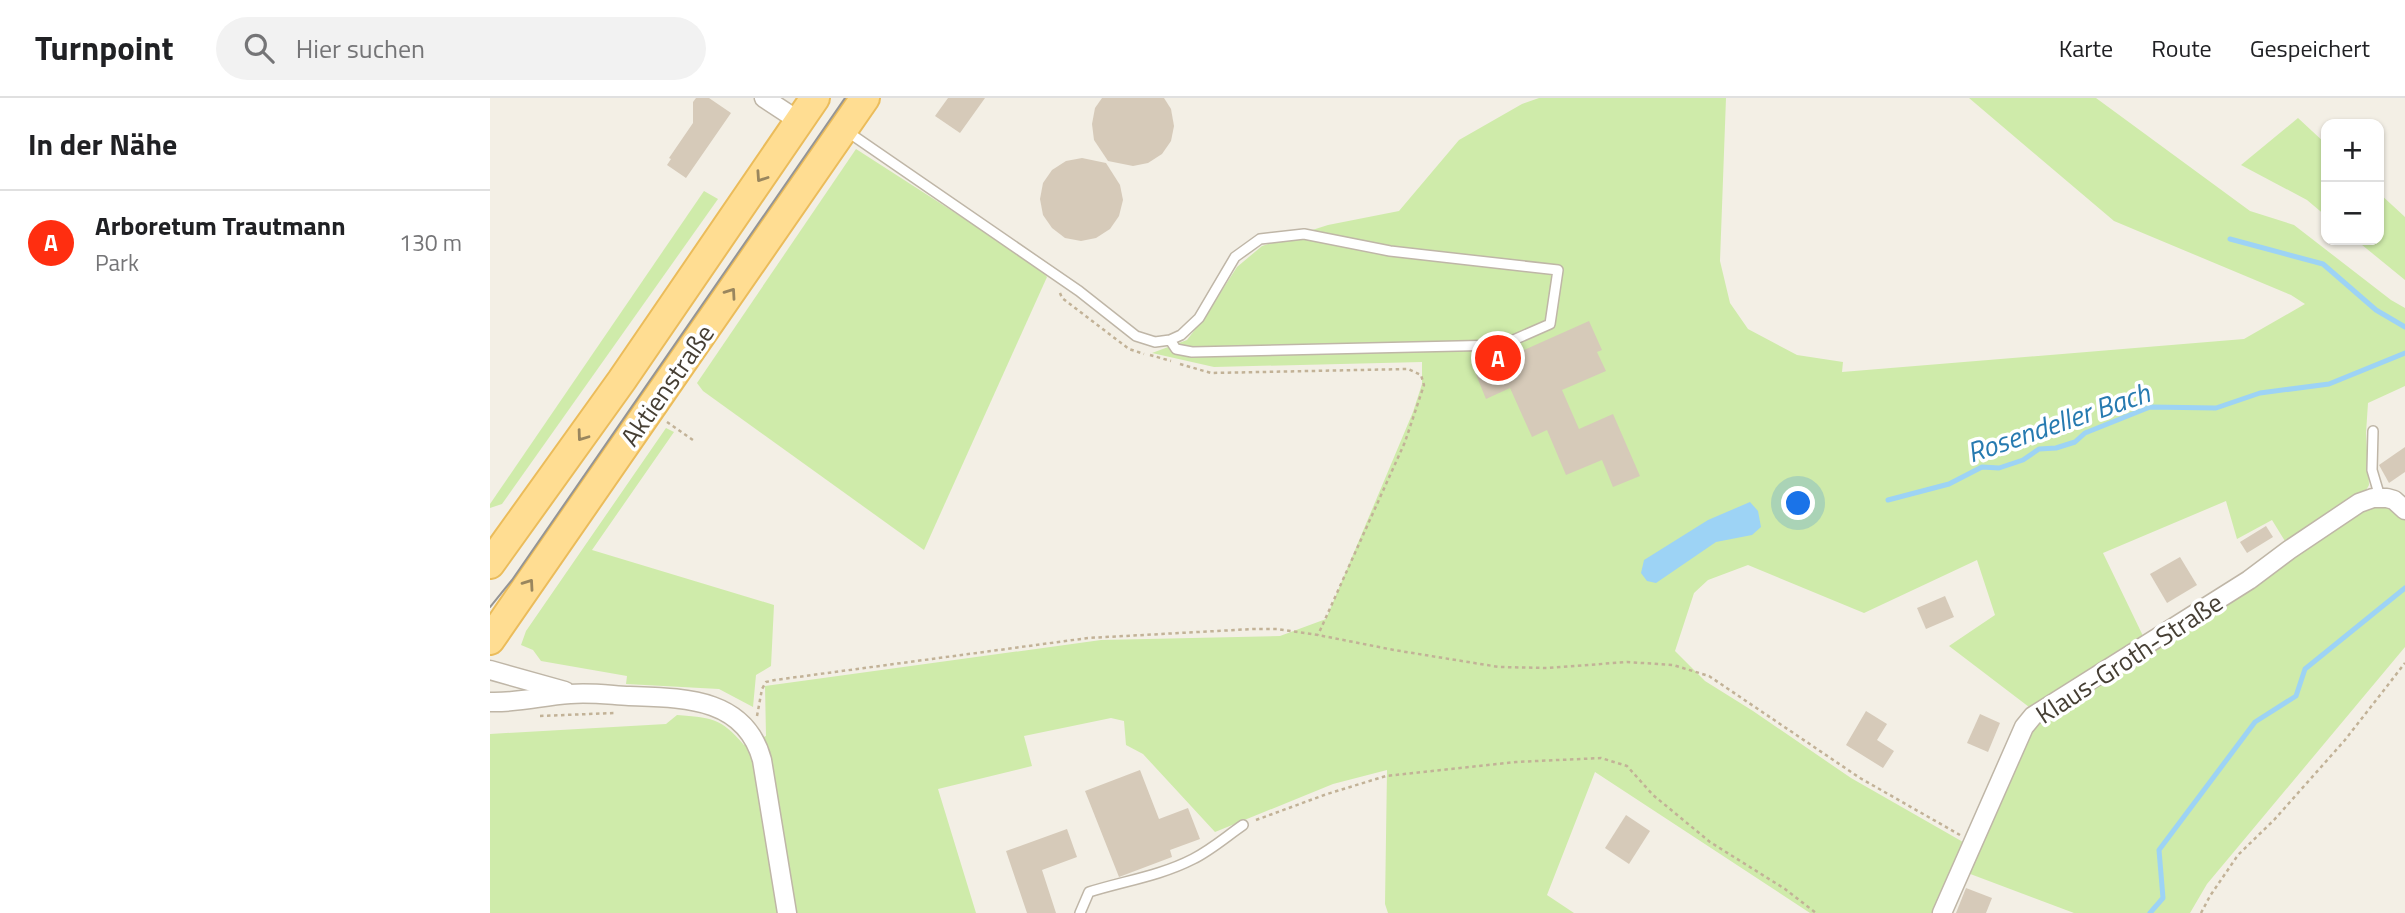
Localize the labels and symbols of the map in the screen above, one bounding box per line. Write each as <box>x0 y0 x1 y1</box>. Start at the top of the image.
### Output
one-way arrow <box>757 169 769 182</box>
one-way arrow <box>723 287 736 300</box>
street label: Aktienstraße <box>611 316 723 454</box>
pin: A <box>1475 332 1521 384</box>
water label: Rosendeller Bach <box>1961 370 2156 473</box>
one-way arrow <box>578 428 590 441</box>
your location <box>1781 486 1815 520</box>
one-way arrow <box>521 579 533 592</box>
street label: Klaus-Groth-Straße <box>2028 583 2230 733</box>

